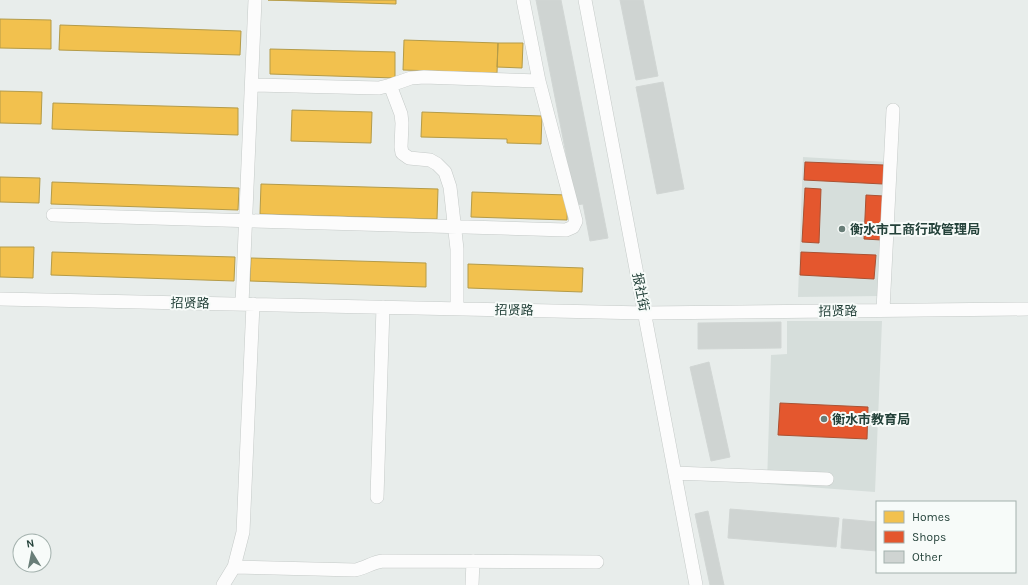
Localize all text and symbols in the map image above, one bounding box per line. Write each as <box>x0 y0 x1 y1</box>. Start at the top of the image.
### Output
place label: 衡水市工商行政管理局 <box>850 222 980 237</box>
marker: 衡水市工商行政管理局 <box>837 224 847 234</box>
street label: 报社街 <box>630 271 652 313</box>
street label: 招贤路 <box>170 295 210 311</box>
street label: 招贤路 <box>494 302 534 318</box>
street label: 招贤路 <box>818 303 858 319</box>
place label: 衡水市教育局 <box>832 412 910 427</box>
marker: 衡水市教育局 <box>819 414 829 424</box>
legend <box>876 501 1016 573</box>
text: Homes <box>912 510 950 524</box>
text: Shops <box>912 530 946 544</box>
north arrow <box>12 533 52 573</box>
text: N <box>25 537 35 551</box>
text: Other <box>912 550 943 564</box>

